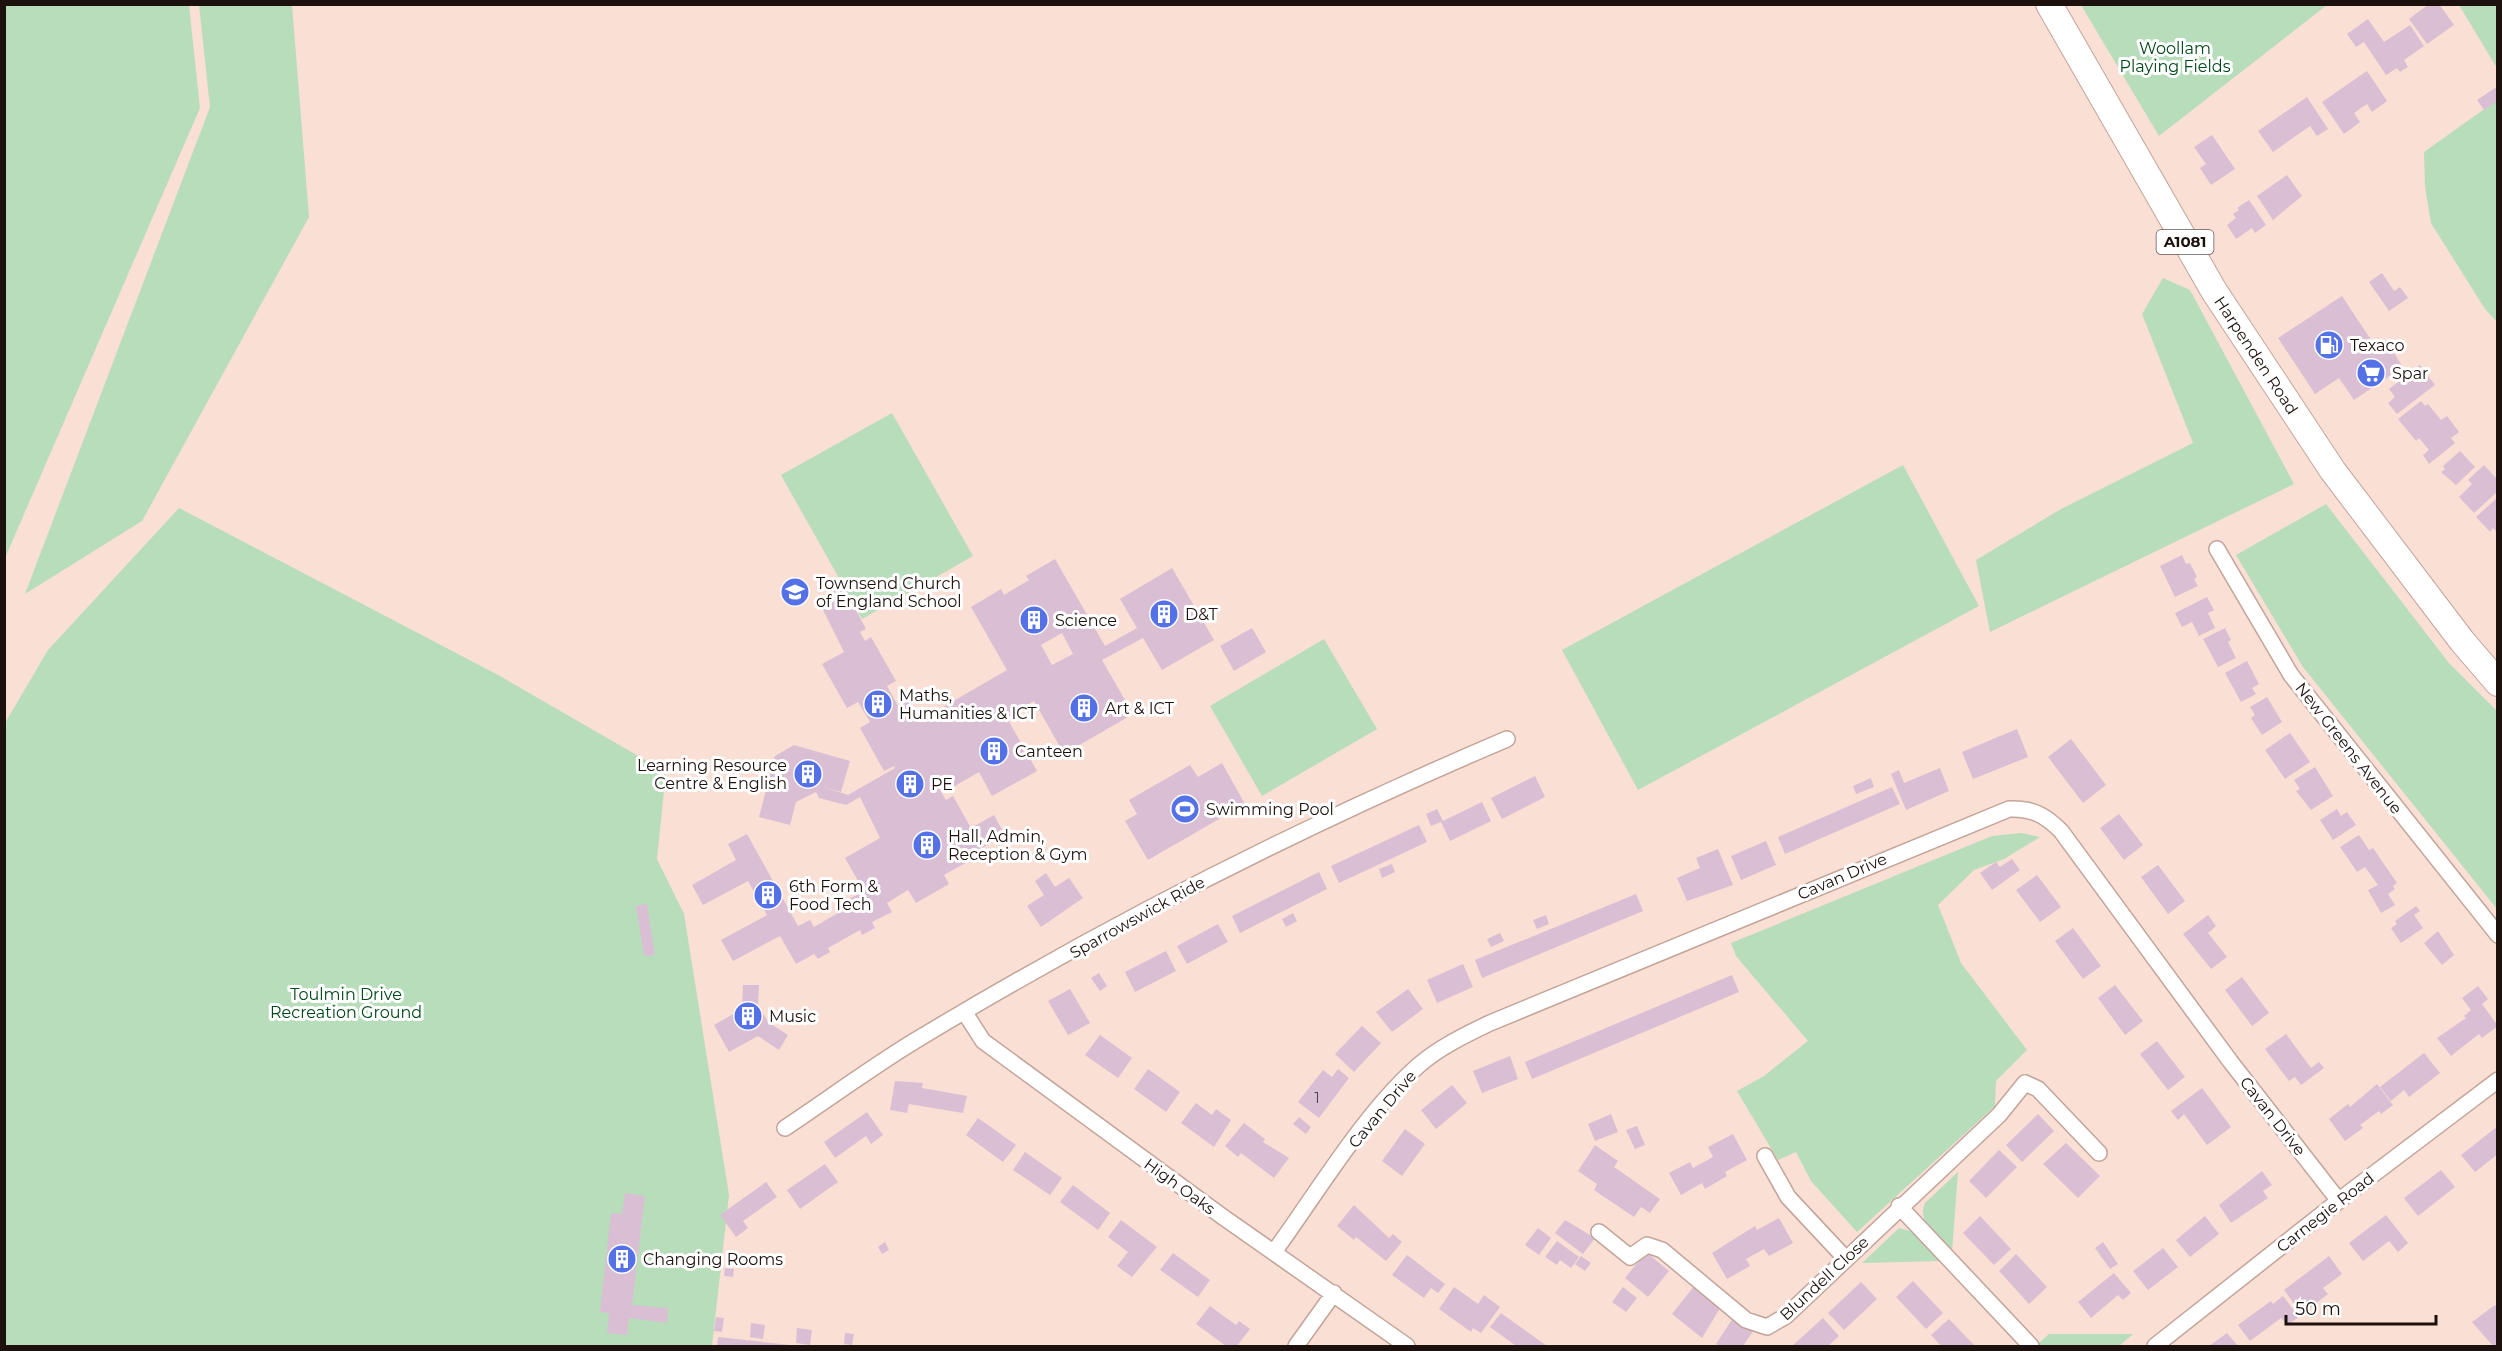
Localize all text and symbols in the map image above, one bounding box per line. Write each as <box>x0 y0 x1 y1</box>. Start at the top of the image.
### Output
park label: Woollam Playing Fields <box>2120 39 2231 76</box>
road number: A1081 <box>2156 230 2214 254</box>
street label: Harpenden Road <box>2210 293 2302 418</box>
fuel station icon: Texaco <box>2313 329 2345 361</box>
place label: Texaco <box>2350 336 2404 355</box>
supermarket icon: Spar <box>2355 357 2387 389</box>
place label: Spar <box>2392 364 2429 383</box>
place label: Townsend Church of England School <box>816 574 962 611</box>
school or university icon: Townsend Church of England School <box>779 576 811 608</box>
building icon: D&T <box>1148 598 1180 630</box>
building icon: Science <box>1018 604 1050 636</box>
place label: D&T <box>1185 605 1218 624</box>
place label: Science <box>1055 611 1117 630</box>
street label: New Greens Avenue <box>2291 679 2406 818</box>
place label: Maths, Humanities & ICT <box>899 686 1037 723</box>
building icon: Maths, Humanities & ICT <box>862 688 894 720</box>
building icon: Art & ICT <box>1068 692 1100 724</box>
place label: Art & ICT <box>1105 699 1175 718</box>
building icon: Canteen <box>978 735 1010 767</box>
place label: Canteen <box>1015 742 1083 761</box>
place label: Learning Resource Centre & English <box>637 756 787 793</box>
building icon: Learning Resource Centre & English <box>792 758 824 790</box>
building icon: PE <box>894 768 926 800</box>
place label: PE <box>931 775 953 794</box>
sports icon: Swimming Pool <box>1169 793 1201 825</box>
place label: Swimming Pool <box>1206 800 1334 819</box>
place label: Hall, Admin, Reception & Gym <box>948 827 1087 864</box>
building icon: Hall, Admin, Reception & Gym <box>911 829 943 861</box>
street label: Cavan Drive <box>1795 849 1890 904</box>
street label: Sparrowswick Ride <box>1066 872 1208 962</box>
place label: 6th Form & Food Tech <box>789 877 879 914</box>
building icon: 6th Form & Food Tech <box>752 879 784 911</box>
park label: Toulmin Drive Recreation Ground <box>270 985 422 1022</box>
building icon: Music <box>732 1000 764 1032</box>
place label: Music <box>769 1007 816 1026</box>
street label: Cavan Drive <box>1345 1067 1420 1152</box>
street label: Cavan Drive <box>2236 1073 2309 1160</box>
house number: 1 <box>1314 1089 1320 1107</box>
street label: High Oaks <box>1140 1154 1219 1219</box>
street label: Carnegie Road <box>2273 1168 2378 1256</box>
street label: Blundell Close <box>1776 1232 1873 1324</box>
building icon: Changing Rooms <box>606 1243 638 1275</box>
place label: Changing Rooms <box>643 1250 783 1269</box>
scale bar <box>2286 1288 2436 1326</box>
text: 50 m <box>2295 1298 2341 1320</box>

